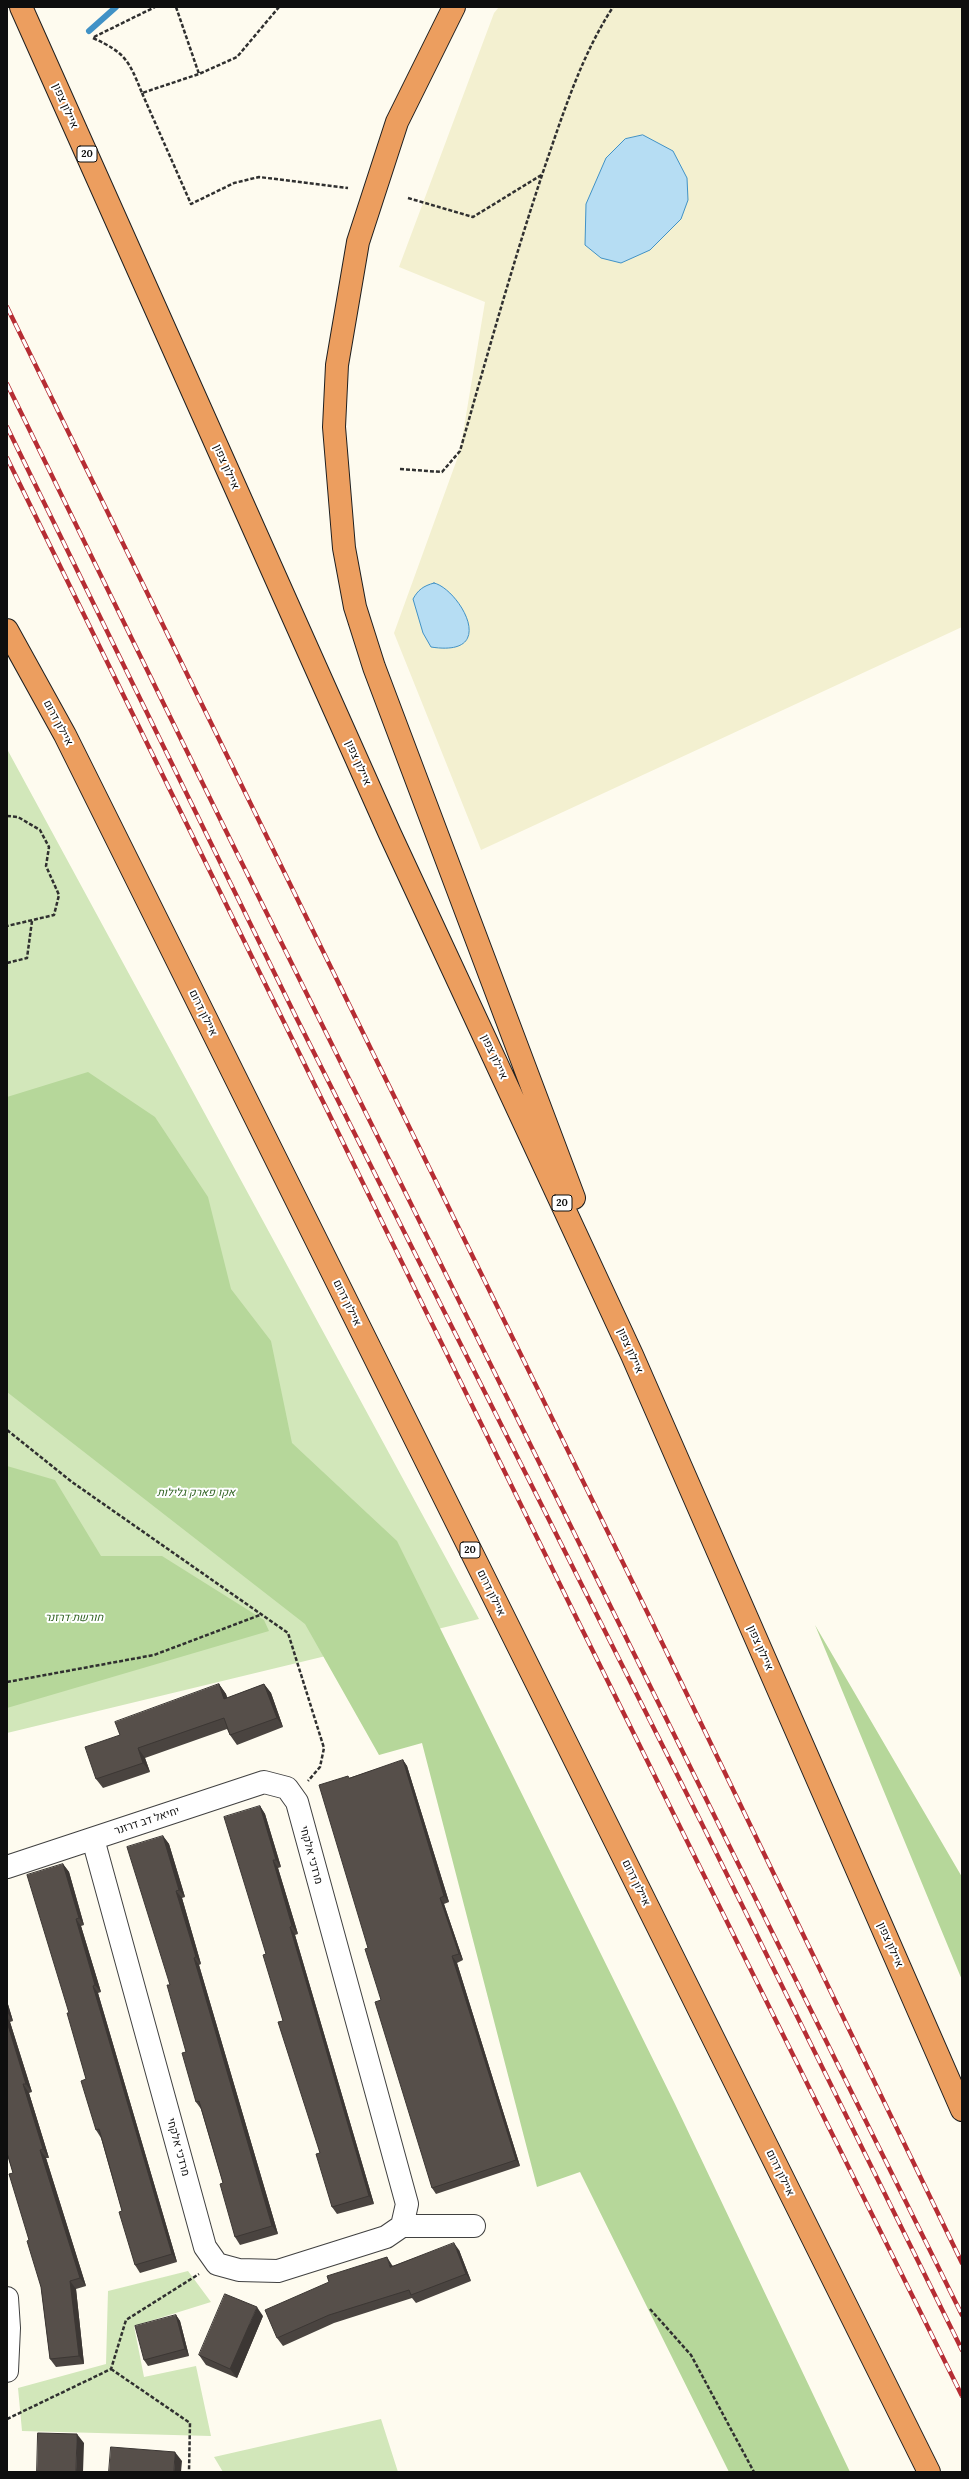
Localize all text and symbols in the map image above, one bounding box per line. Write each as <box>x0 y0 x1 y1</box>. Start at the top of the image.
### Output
street label: איילון צפון <box>49 81 81 131</box>
road number: 20 <box>77 146 97 162</box>
street label: איילון צפון <box>210 442 242 492</box>
street label: איילון דרום <box>40 698 76 748</box>
street label: איילון צפון <box>342 738 374 788</box>
street label: איילון דרום <box>186 988 220 1038</box>
street label: איילון צפון <box>478 1032 510 1082</box>
road number: 20 <box>552 1195 572 1211</box>
street label: איילון דרום <box>330 1278 364 1328</box>
street label: איילון צפון <box>614 1326 646 1376</box>
park label: אקו פארק גלילות <box>157 1486 235 1500</box>
road number: 20 <box>460 1542 480 1558</box>
street label: איילון דרום <box>474 1568 508 1618</box>
park label: חורשת דרזנר <box>45 1611 103 1625</box>
street label: איילון צפון <box>744 1623 776 1673</box>
street label: יחיאל דב דרזנר <box>113 1804 181 1838</box>
street label: מרדכי אלקחי <box>297 1824 325 1886</box>
street label: איילון דרום <box>619 1858 653 1908</box>
street label: איילון צפון <box>874 1920 906 1970</box>
street label: מרדכי אלקחי <box>164 2116 192 2178</box>
street label: איילון דרום <box>763 2148 797 2198</box>

